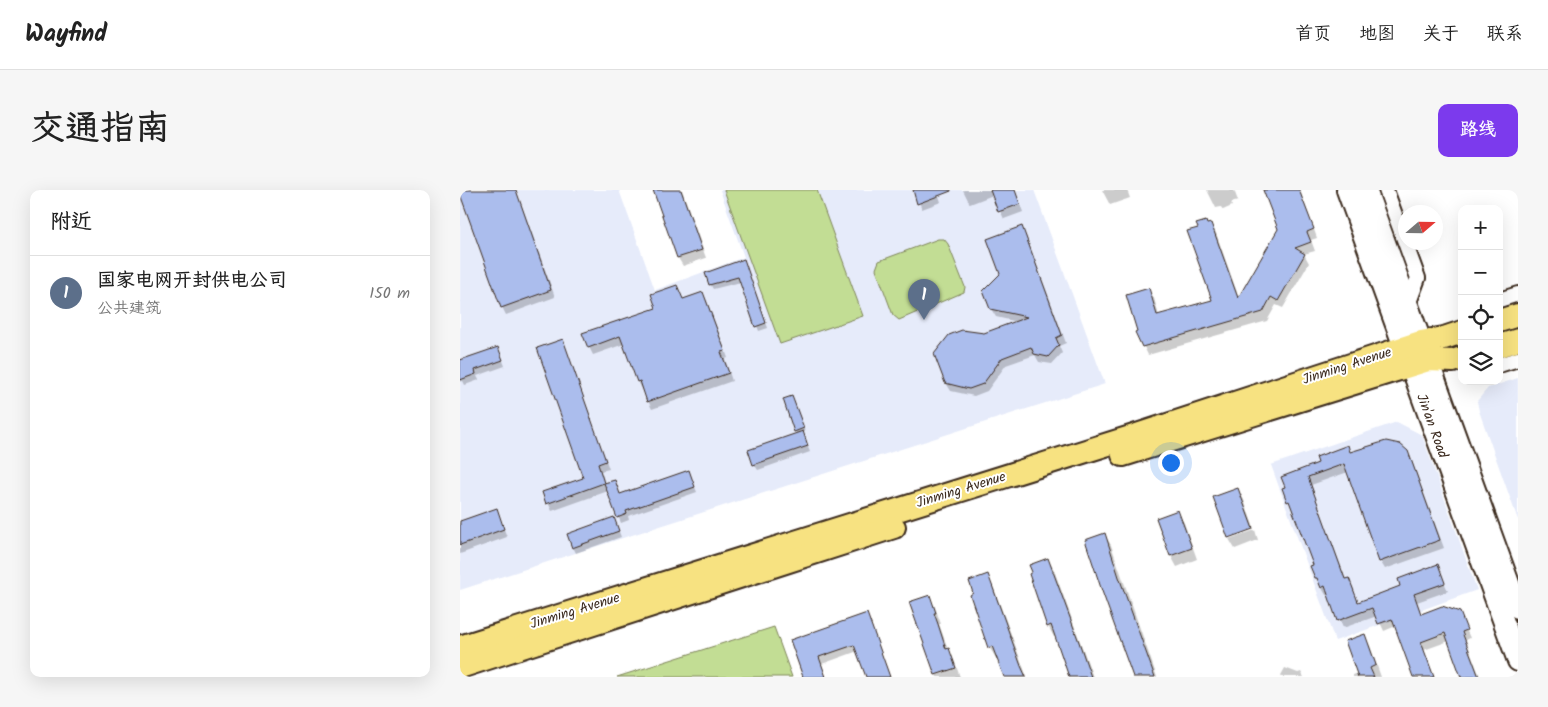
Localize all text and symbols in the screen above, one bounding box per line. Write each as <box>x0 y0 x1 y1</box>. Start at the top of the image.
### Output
text: Wayfind <box>25 15 107 54</box>
text: 首页 <box>1295 20 1331 49</box>
text: 地图 <box>1359 20 1395 49</box>
text: 关于 <box>1423 20 1459 49</box>
text: 联系 <box>1487 20 1523 49</box>
text: 交通指南 <box>30 102 170 158</box>
button: 路线 <box>1438 104 1518 157</box>
north arrow <box>1398 205 1443 250</box>
map controls <box>1458 205 1503 385</box>
button: + <box>1458 205 1503 250</box>
text: 附近 <box>50 206 92 239</box>
button: − <box>1458 250 1503 295</box>
text: 国家电网开封供电公司 <box>97 266 287 296</box>
pin: 1 <box>908 279 940 320</box>
text: 1 <box>64 281 68 306</box>
text: 150 m <box>369 281 410 306</box>
button: locate <box>1458 295 1503 340</box>
text: 公共建筑 <box>97 296 161 321</box>
button: layers <box>1458 340 1503 385</box>
street label: Jinming Avenue <box>1299 341 1395 391</box>
street label: Jin'an Road <box>1410 391 1454 462</box>
your location <box>1158 450 1184 476</box>
street label: Jinming Avenue <box>913 466 1009 514</box>
street label: Jinming Avenue <box>527 587 623 635</box>

